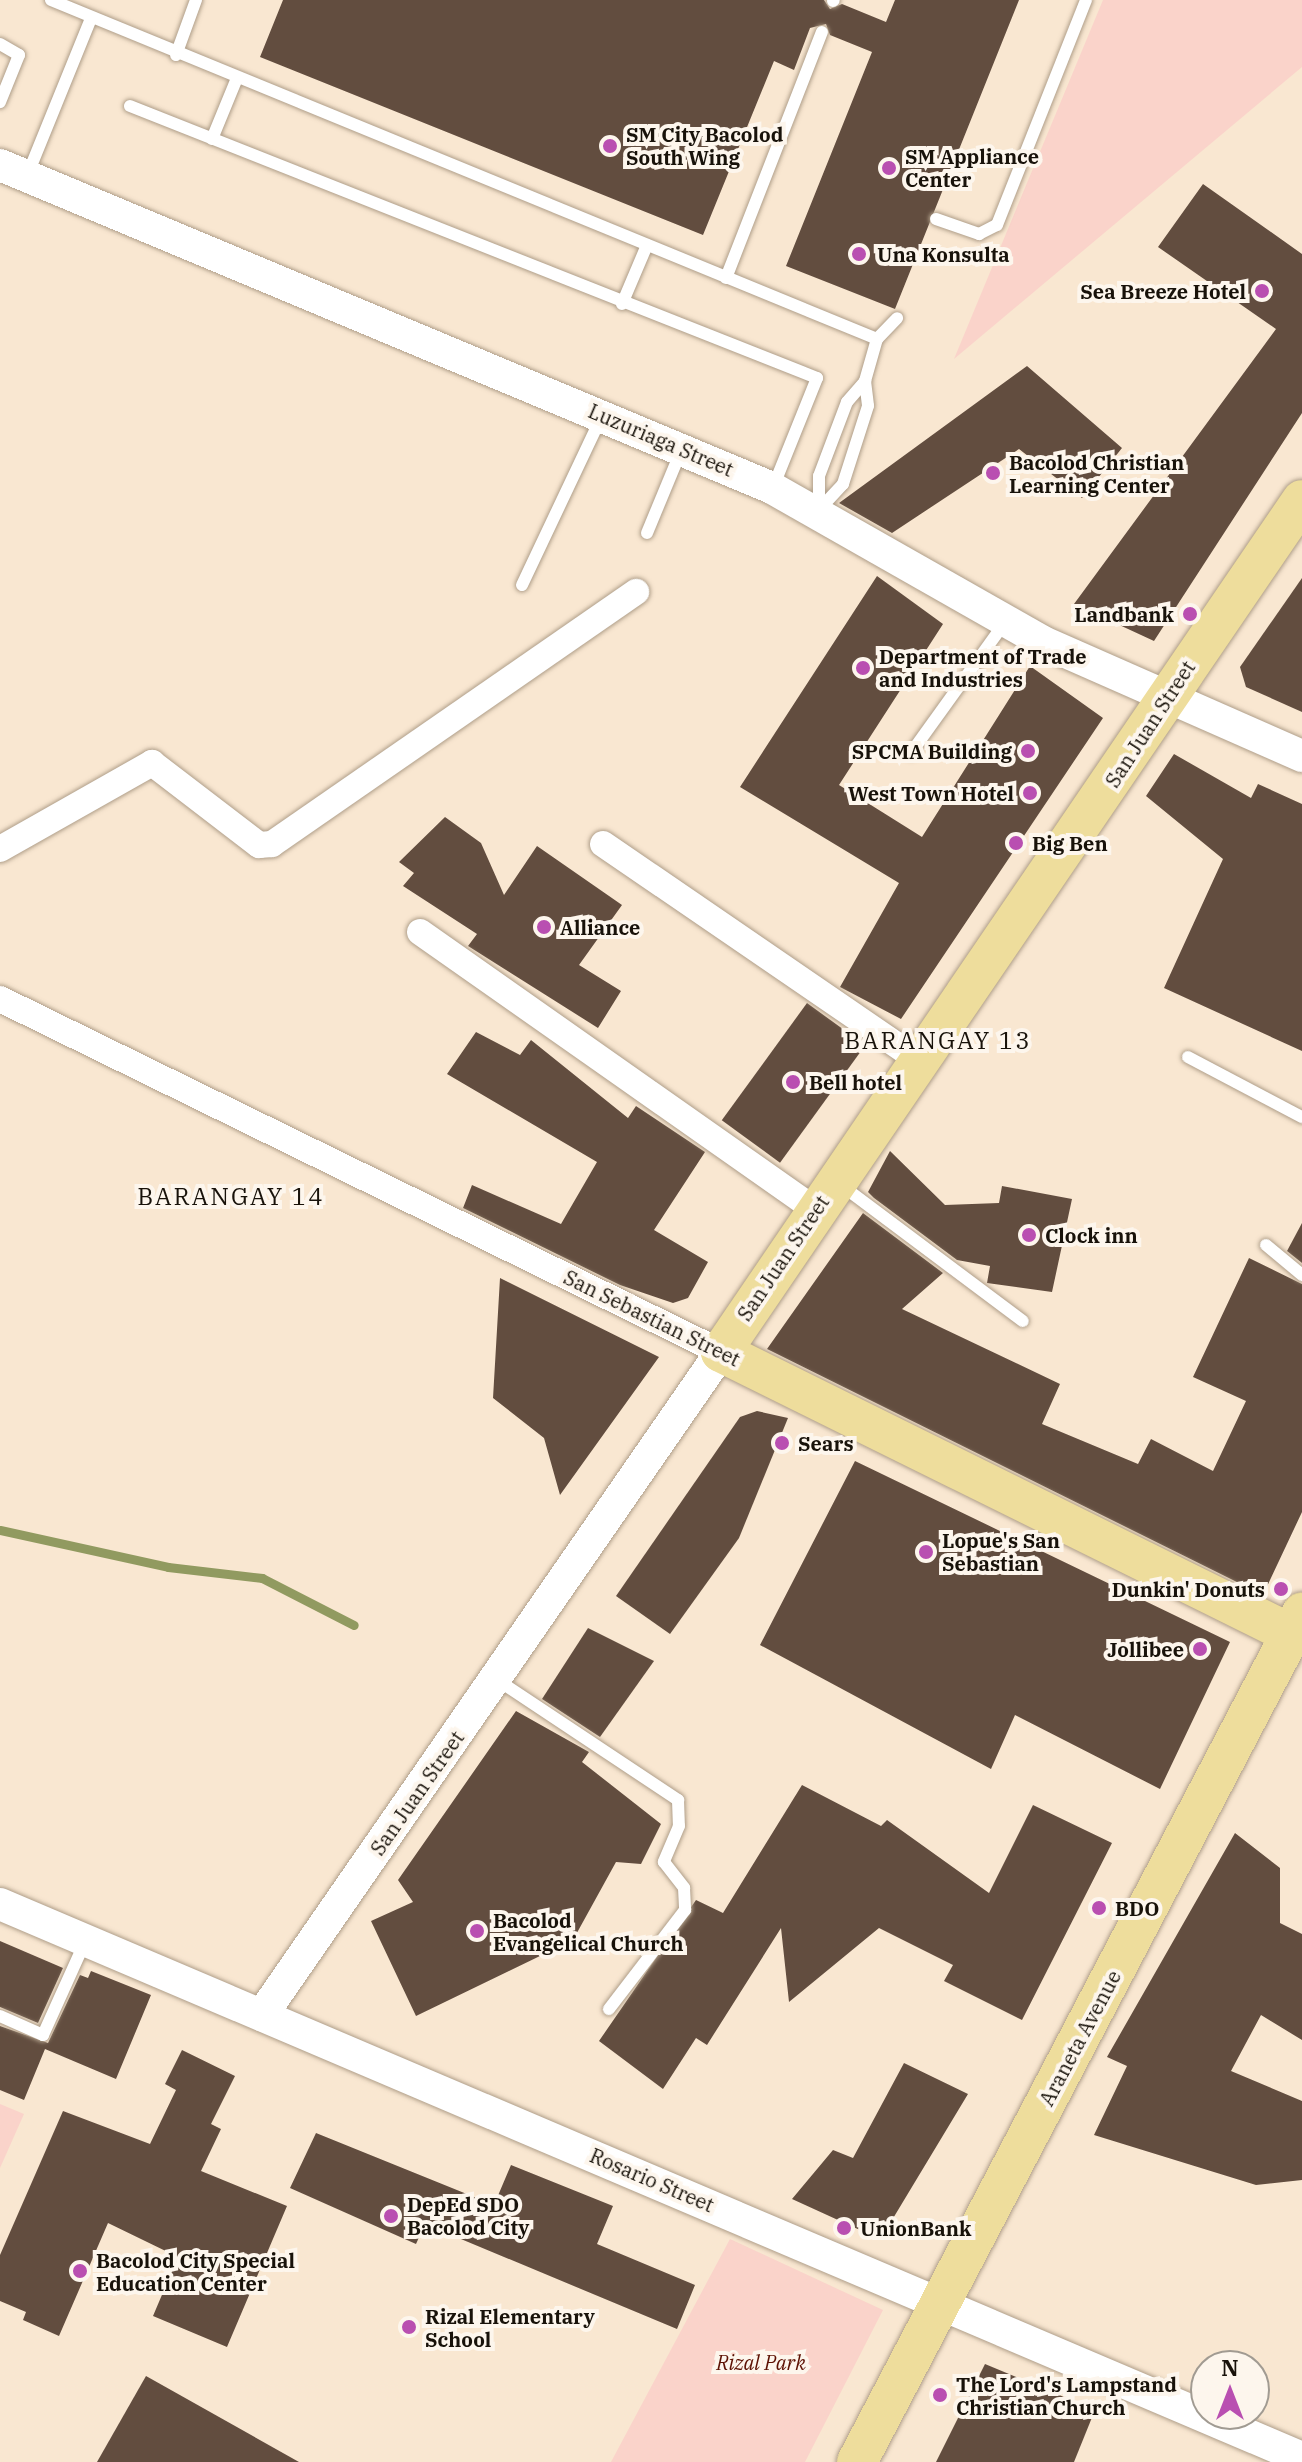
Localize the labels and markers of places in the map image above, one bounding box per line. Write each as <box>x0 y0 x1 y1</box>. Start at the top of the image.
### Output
place label: SM City Bacolod South Wing <box>626 122 783 169</box>
marker: SM City Bacolod South Wing <box>601 137 619 155</box>
place label: SM Appliance Center <box>905 144 1039 191</box>
marker: SM Appliance Center <box>880 159 898 177</box>
place label: Una Konsulta <box>877 242 1010 266</box>
marker: Una Konsulta <box>848 243 870 265</box>
place label: Sea Breeze Hotel <box>1080 279 1246 303</box>
marker: Sea Breeze Hotel <box>1253 282 1271 300</box>
place label: Bacolod Christian Learning Center <box>1009 450 1184 497</box>
marker: Bacolod Christian Learning Center <box>984 464 1002 482</box>
place label: Landbank <box>1074 602 1174 626</box>
marker: Landbank <box>1181 605 1199 623</box>
place label: Department of Trade and Industries <box>879 644 1087 691</box>
marker: Department of Trade and Industries <box>854 659 872 677</box>
place label: SPCMA Building <box>852 739 1012 763</box>
marker: SPCMA Building <box>1019 742 1037 760</box>
place label: West Town Hotel <box>848 781 1014 805</box>
marker: West Town Hotel <box>1021 784 1039 802</box>
place label: Big Ben <box>1032 831 1108 855</box>
marker: Big Ben <box>1007 834 1025 852</box>
place label: Alliance <box>560 915 640 939</box>
marker: Alliance <box>535 918 553 936</box>
place label: Bell hotel <box>809 1070 902 1094</box>
marker: Bell hotel <box>784 1073 802 1091</box>
place label: Clock inn <box>1045 1223 1138 1247</box>
marker: Clock inn <box>1020 1226 1038 1244</box>
place label: Sears <box>798 1431 854 1455</box>
marker: Sears <box>773 1434 791 1452</box>
place label: Lopue's San Sebastian <box>942 1528 1060 1575</box>
marker: Lopue's San Sebastian <box>917 1543 935 1561</box>
place label: Dunkin' Donuts <box>1112 1577 1265 1601</box>
marker: Dunkin' Donuts <box>1272 1580 1290 1598</box>
place label: Jollibee <box>1107 1637 1184 1661</box>
marker: Jollibee <box>1191 1640 1209 1658</box>
place label: BDO <box>1115 1896 1159 1920</box>
marker: BDO <box>1090 1899 1108 1917</box>
place label: Bacolod Evangelical Church <box>493 1908 683 1955</box>
marker: Bacolod Evangelical Church <box>468 1922 486 1940</box>
place label: DepEd SDO Bacolod City <box>407 2192 529 2239</box>
marker: DepEd SDO Bacolod City <box>382 2207 400 2225</box>
place label: UnionBank <box>860 2216 971 2240</box>
marker: UnionBank <box>835 2219 853 2237</box>
place label: Bacolod City Special Education Center <box>96 2248 295 2295</box>
marker: Bacolod City Special Education Center <box>71 2262 89 2280</box>
place label: Rizal Elementary School <box>425 2304 595 2351</box>
marker: Rizal Elementary School <box>400 2318 418 2336</box>
place label: The Lord's Lampstand Christian Church <box>956 2372 1177 2419</box>
marker: The Lord's Lampstand Christian Church <box>931 2386 949 2404</box>

